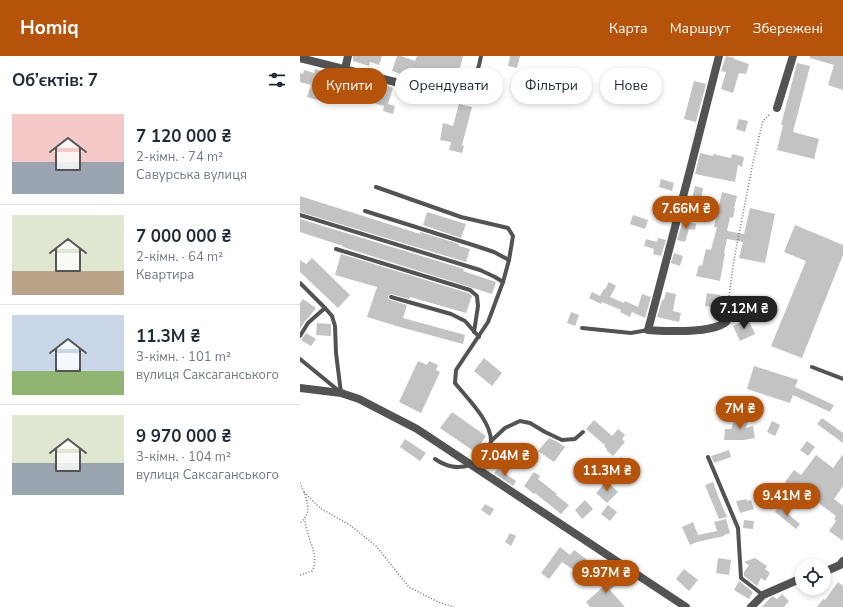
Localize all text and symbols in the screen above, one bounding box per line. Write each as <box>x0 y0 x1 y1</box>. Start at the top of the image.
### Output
text: Homiq <box>20 15 79 41</box>
text: Карта <box>609 19 648 38</box>
text: Маршрут <box>670 19 730 38</box>
text: Збережені <box>752 19 823 38</box>
chip: Купити <box>312 68 387 104</box>
chip: Орендувати <box>395 68 503 104</box>
chip: Фільтри <box>511 68 592 104</box>
chip: Нове <box>600 68 662 104</box>
text: Об’єктів: 7 <box>12 69 98 92</box>
icon: filters <box>266 69 288 91</box>
text: 7 120 000 ₴ <box>136 125 231 148</box>
icon: home <box>44 130 92 178</box>
text: 2-кімн. · 74 m² <box>136 148 223 166</box>
text: Савурська вулиця <box>136 166 247 184</box>
pin: 7.66M ₴ <box>649 196 723 230</box>
text: 7.66M ₴ <box>661 200 711 218</box>
text: 7 000 000 ₴ <box>136 225 231 248</box>
icon: home <box>44 231 92 279</box>
text: 2-кімн. · 64 m² <box>136 248 223 266</box>
text: Квартира <box>136 266 194 284</box>
pin: 7.12M ₴ <box>707 296 781 330</box>
text: 7.12M ₴ <box>719 300 769 318</box>
text: 11.3M ₴ <box>136 325 200 348</box>
icon: home <box>44 331 92 379</box>
text: 3-кімн. · 101 m² <box>136 348 231 366</box>
text: вулиця Саксаганського <box>136 366 279 384</box>
pin: 7M ₴ <box>716 396 764 430</box>
text: 7M ₴ <box>725 400 755 418</box>
text: 9 970 000 ₴ <box>136 425 231 448</box>
icon: home <box>44 431 92 479</box>
pin: 7.04M ₴ <box>468 443 542 477</box>
text: 7.04M ₴ <box>480 447 530 465</box>
text: 3-кімн. · 104 m² <box>136 448 231 466</box>
pin: 11.3M ₴ <box>570 458 644 492</box>
text: 11.3M ₴ <box>582 462 632 480</box>
text: вулиця Саксаганського <box>136 466 279 484</box>
pin: 9.41M ₴ <box>750 483 824 517</box>
text: 9.41M ₴ <box>762 487 812 505</box>
map controls <box>795 559 831 595</box>
button: locate <box>795 559 831 595</box>
pin: 9.97M ₴ <box>569 560 643 594</box>
text: 9.97M ₴ <box>581 564 631 582</box>

